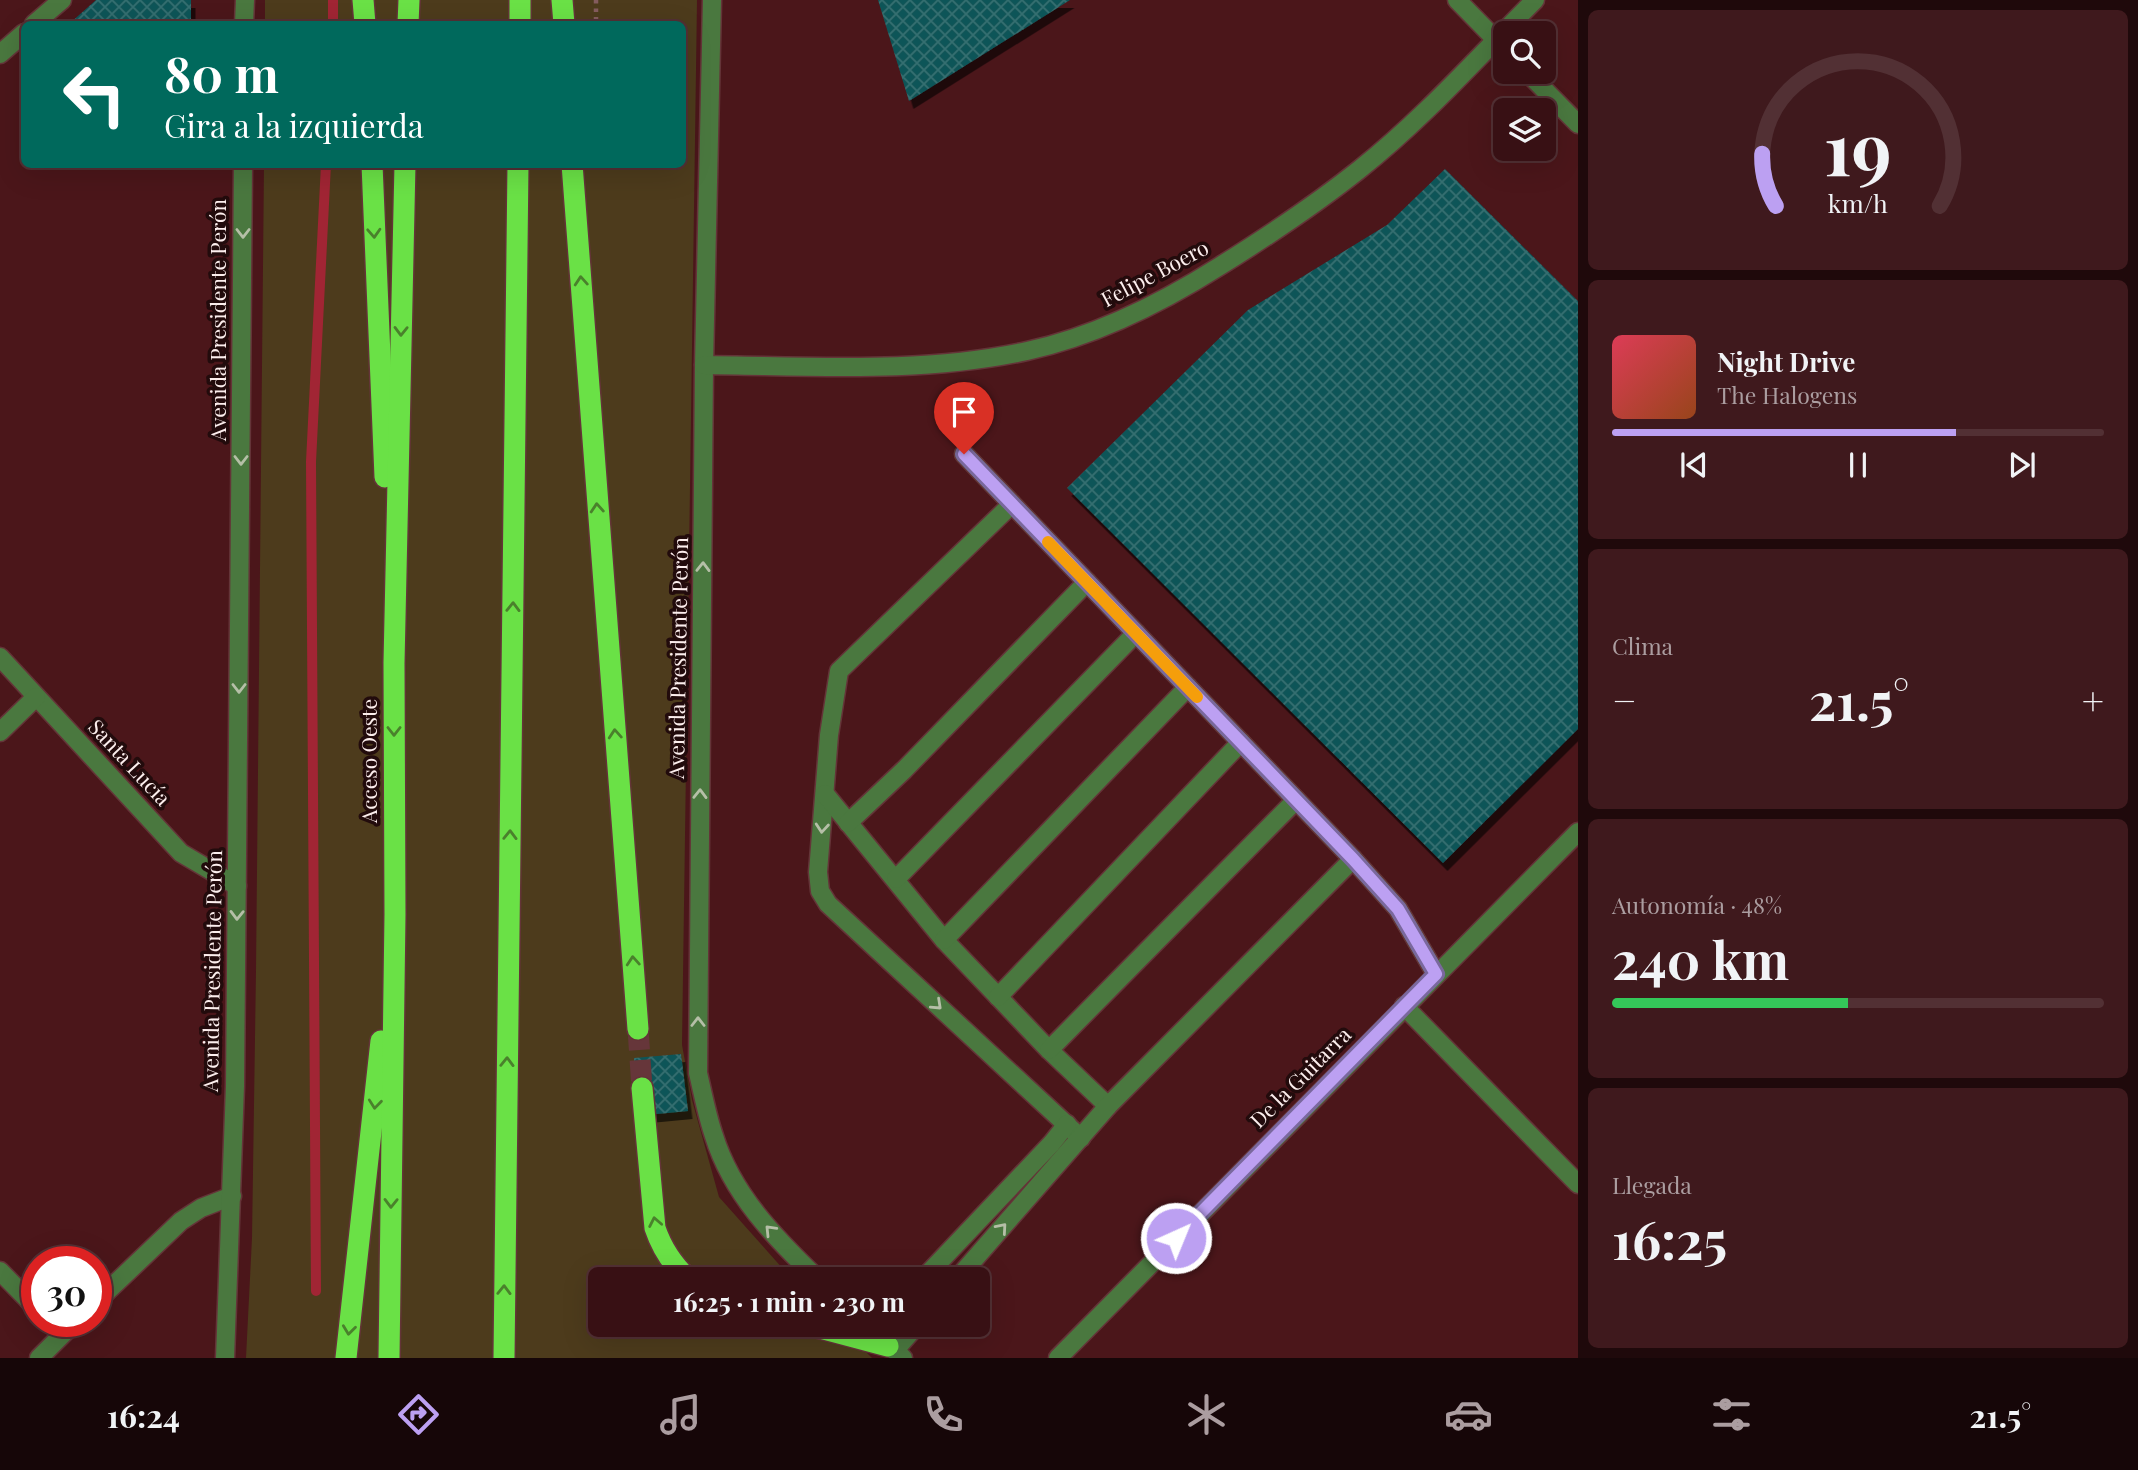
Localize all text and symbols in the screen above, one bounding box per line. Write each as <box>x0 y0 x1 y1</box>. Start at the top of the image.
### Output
map controls <box>1493 21 1556 161</box>
button: search <box>1493 21 1556 84</box>
text: 80 m <box>164 40 279 105</box>
icon: left <box>49 49 140 140</box>
text: 19 <box>1824 97 1892 194</box>
button: layers <box>1493 98 1556 161</box>
text: Gira a la izquierda <box>164 103 424 146</box>
text: km/h <box>1828 186 1888 219</box>
street label: Avenida Presidente Perón <box>203 199 231 442</box>
one-way arrow <box>235 227 250 238</box>
one-way arrow <box>366 227 381 238</box>
street label: Felipe Boero <box>1095 232 1213 312</box>
one-way arrow <box>574 275 589 286</box>
one-way arrow <box>394 325 409 336</box>
text: Night Drive <box>1717 344 1855 379</box>
text: The Halogens <box>1717 379 1857 410</box>
pin <box>934 382 994 454</box>
icon: arrive <box>945 393 983 431</box>
icon: previous <box>1675 446 1713 484</box>
icon: pause <box>1839 446 1877 484</box>
icon: next <box>2003 446 2041 484</box>
one-way arrow <box>233 455 248 466</box>
one-way arrow <box>590 502 605 513</box>
street label: Avenida Presidente Perón <box>661 536 693 780</box>
one-way arrow <box>695 561 710 572</box>
one-way arrow <box>505 602 521 612</box>
text: Clima <box>1612 630 1673 661</box>
text: 21.5° <box>1809 665 1909 734</box>
text: − <box>1612 674 1637 725</box>
text: + <box>2082 674 2104 725</box>
one-way arrow <box>231 683 247 693</box>
street label: Acceso Oeste <box>354 699 382 824</box>
street label: Santa Lucía <box>83 712 178 811</box>
one-way arrow <box>386 727 402 737</box>
one-way arrow <box>608 729 623 740</box>
one-way arrow <box>693 788 708 799</box>
one-way arrow <box>815 822 830 833</box>
one-way arrow <box>502 829 518 840</box>
street label: Avenida Presidente Perón <box>195 849 227 1093</box>
text: Autonomía · 48% <box>1612 889 1782 920</box>
one-way arrow <box>229 910 244 921</box>
text: 240 km <box>1612 924 1789 993</box>
one-way arrow <box>626 955 641 966</box>
one-way arrow <box>929 997 942 1009</box>
one-way arrow <box>690 1016 706 1026</box>
street label: De la Guitarra <box>1243 1020 1357 1133</box>
one-way arrow <box>499 1057 515 1067</box>
one-way arrow <box>367 1098 382 1109</box>
text: Llegada <box>1612 1169 1692 1200</box>
one-way arrow <box>383 1198 399 1208</box>
position arrow <box>1139 1201 1213 1275</box>
text: 16:25 <box>1612 1204 1727 1273</box>
one-way arrow <box>648 1216 663 1228</box>
one-way arrow <box>994 1223 1006 1236</box>
one-way arrow <box>766 1226 779 1239</box>
speed limit sign: 30 <box>21 1246 112 1337</box>
one-way arrow <box>497 1284 512 1295</box>
text: 16:25 · 1 min · 230 m <box>673 1284 905 1319</box>
one-way arrow <box>342 1324 357 1335</box>
icon: directions <box>394 1390 443 1439</box>
icon: music <box>656 1390 705 1439</box>
icon: phone <box>919 1390 968 1439</box>
icon: climate <box>1182 1390 1231 1439</box>
icon: car <box>1444 1390 1493 1439</box>
icon: filters <box>1707 1390 1756 1439</box>
text: 16:24 <box>107 1393 180 1436</box>
text: 21.5° <box>1969 1393 2031 1436</box>

